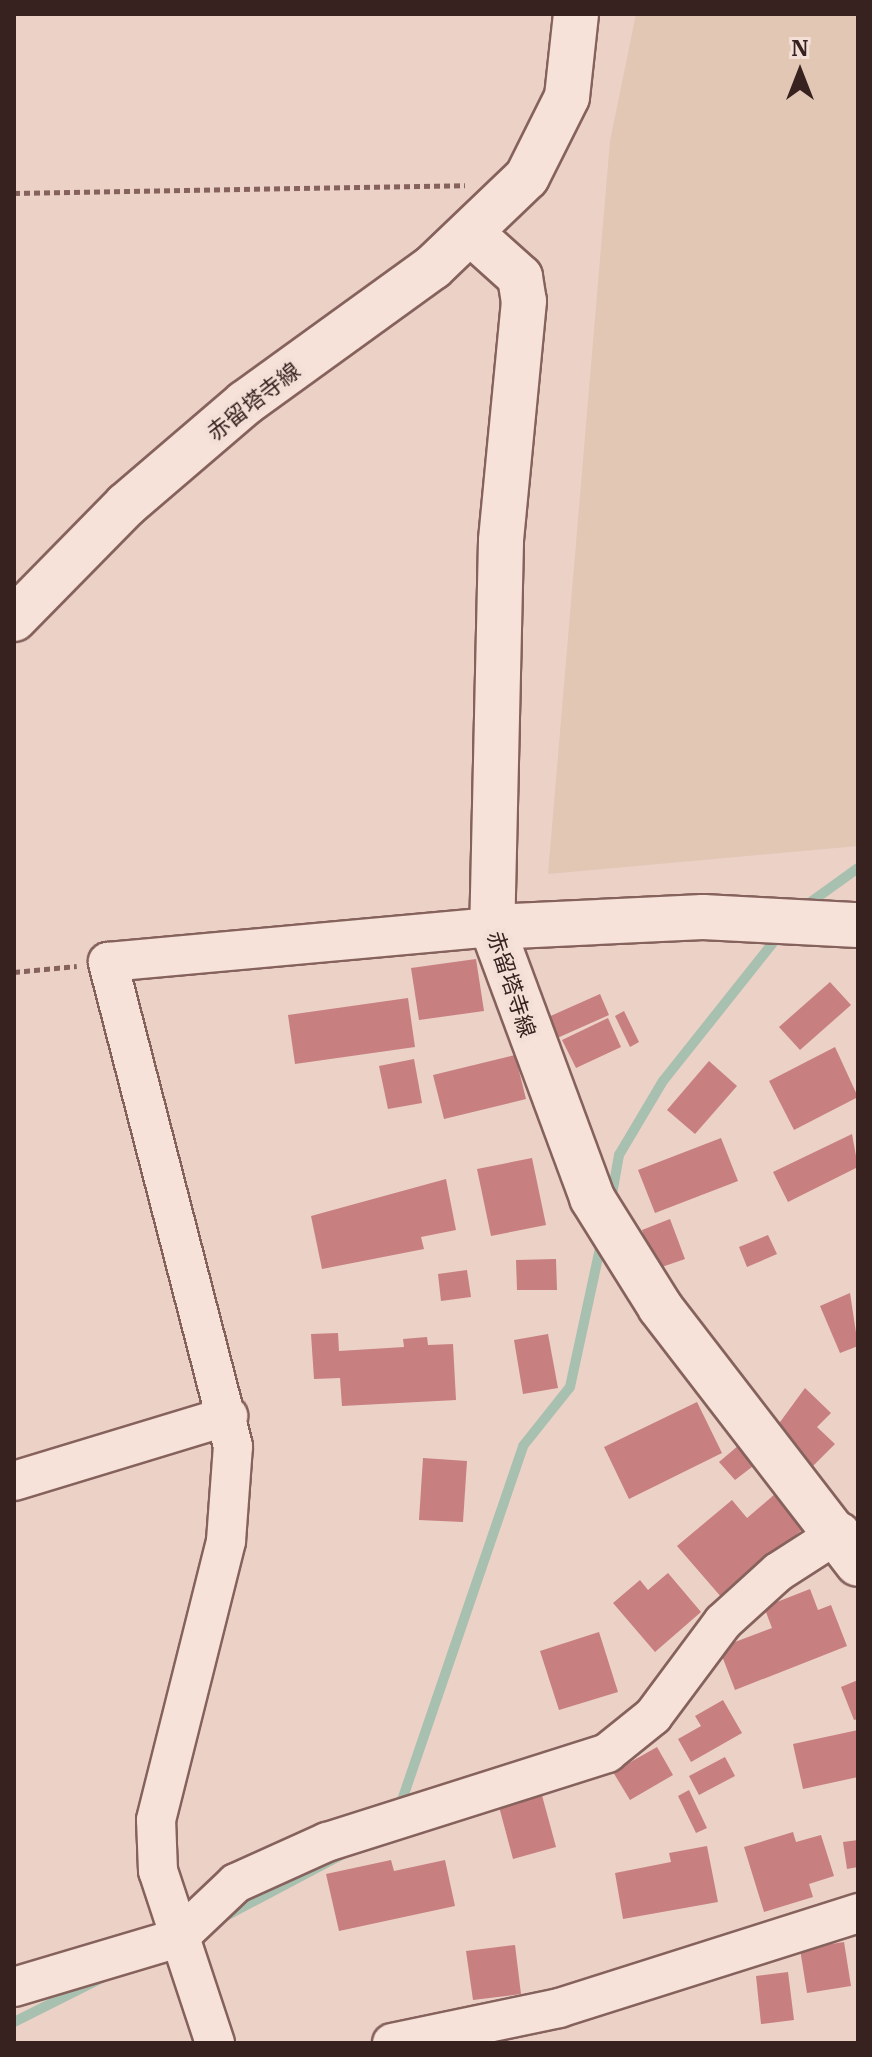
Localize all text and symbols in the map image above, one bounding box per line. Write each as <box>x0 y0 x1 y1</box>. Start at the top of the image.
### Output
north arrow <box>760 32 840 112</box>
text: N <box>791 33 809 62</box>
street label: 赤留塔寺線 <box>202 357 304 445</box>
street label: 赤留塔寺線 <box>482 928 542 1040</box>

